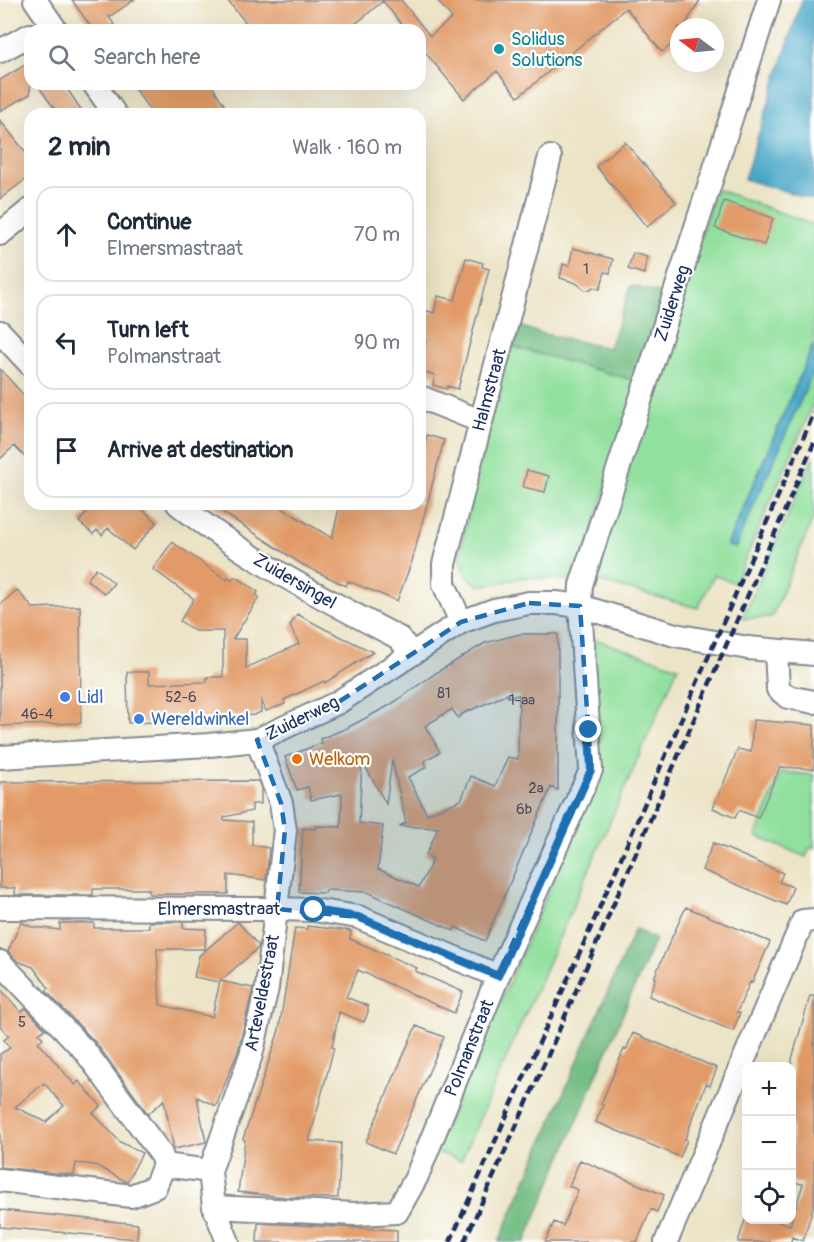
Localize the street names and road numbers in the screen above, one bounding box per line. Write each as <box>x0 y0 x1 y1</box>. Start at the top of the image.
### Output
street label: Zuiderweg <box>649 262 696 344</box>
street label: Halmstraat <box>467 345 512 434</box>
street label: Zuidersingel <box>249 548 340 614</box>
street label: Zuiderweg <box>262 691 343 746</box>
street label: Elmersmastraat <box>158 898 281 921</box>
street label: Arteveldestraat <box>240 932 285 1053</box>
street label: Polmanstraat <box>440 996 500 1100</box>

